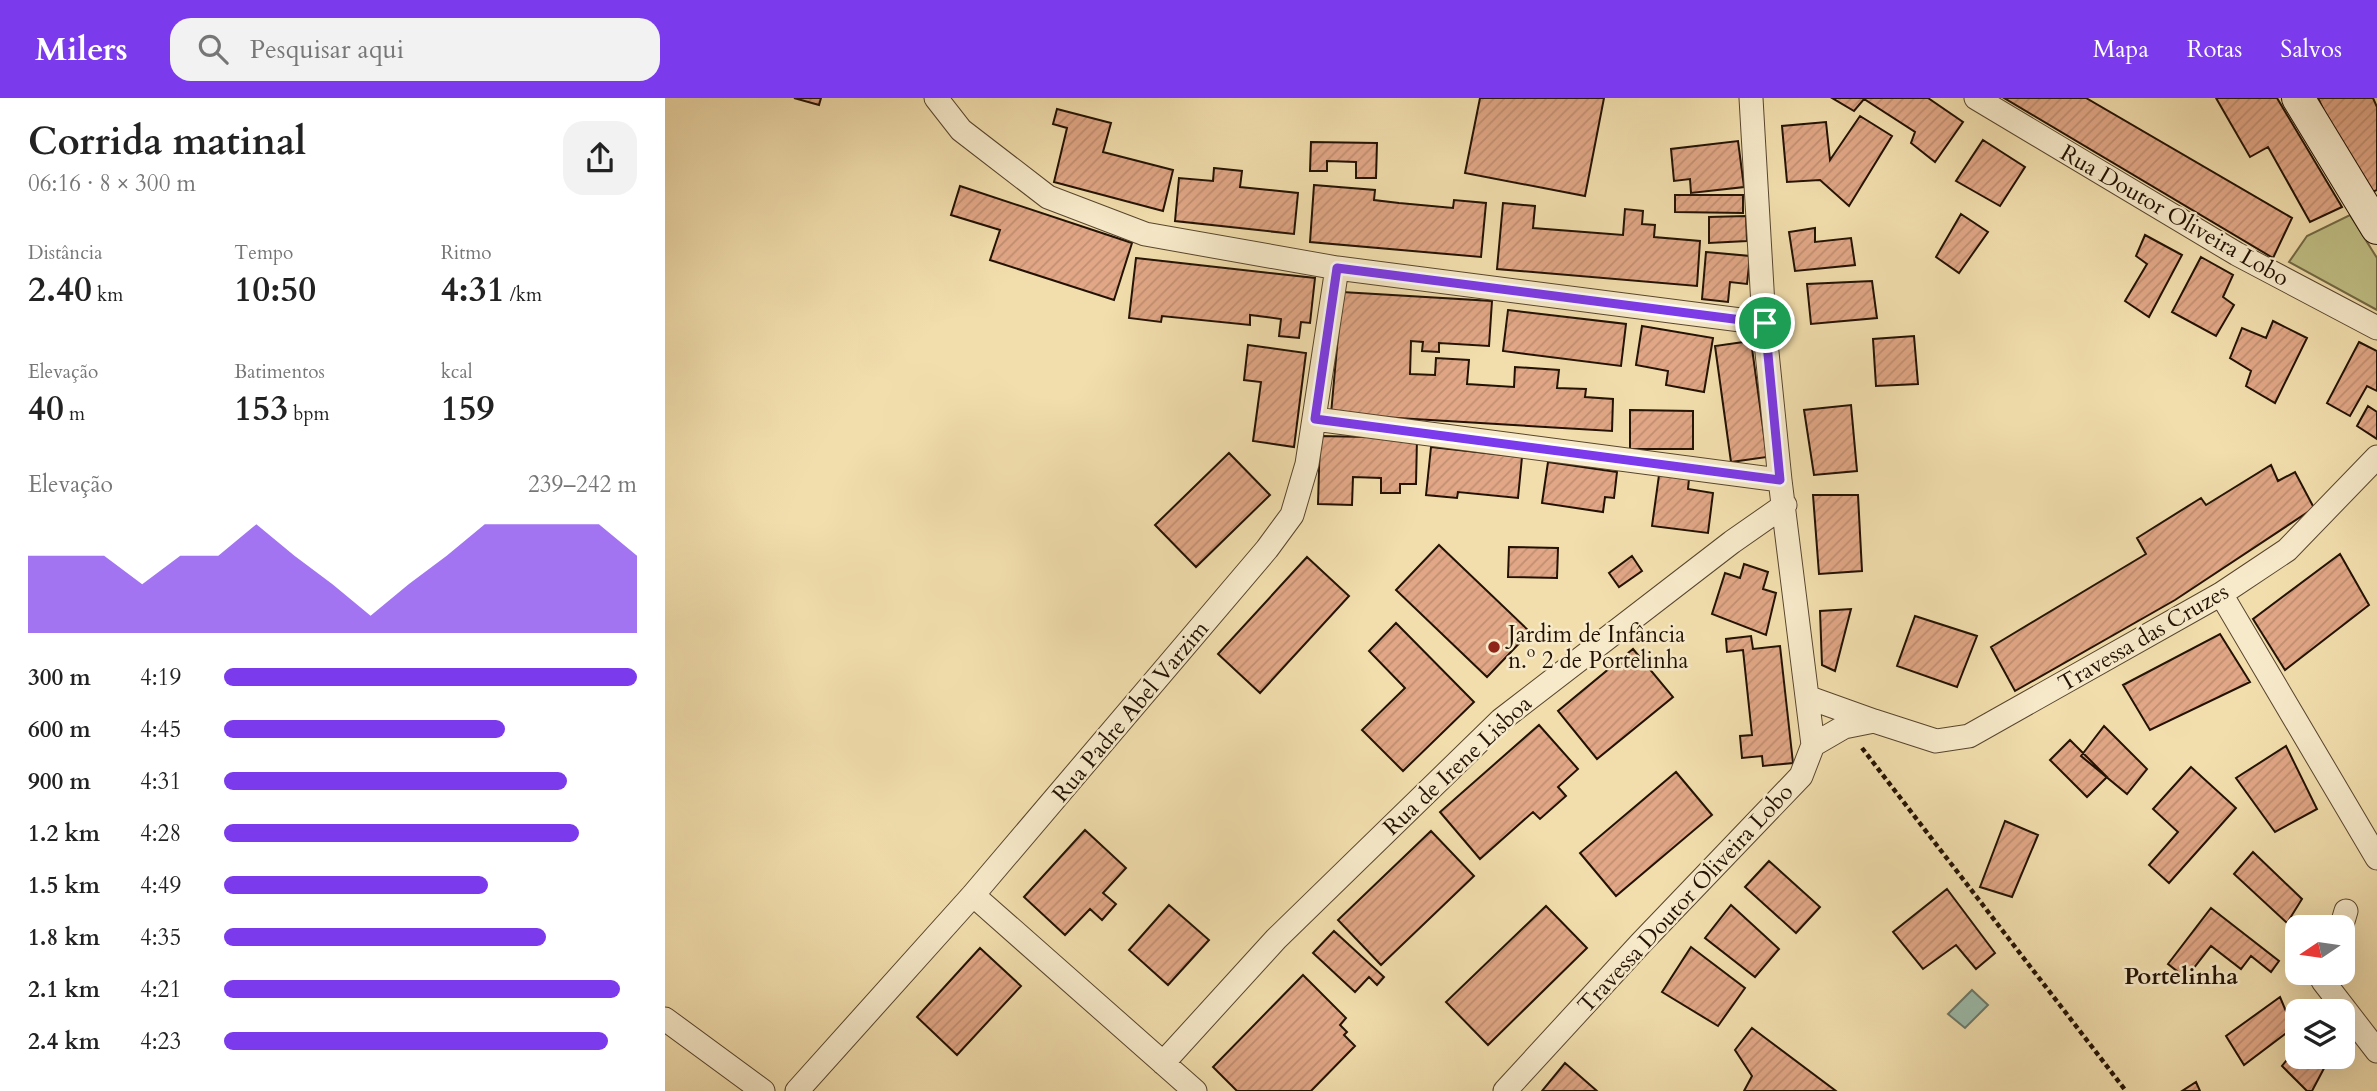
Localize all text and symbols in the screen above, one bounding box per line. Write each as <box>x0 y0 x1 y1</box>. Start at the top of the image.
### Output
search box <box>170 18 660 81</box>
text: Milers <box>35 27 128 72</box>
icon: search <box>194 30 232 68</box>
text: Pesquisar aqui <box>250 32 404 67</box>
text: Mapa <box>2093 33 2149 66</box>
text: Rotas <box>2187 33 2242 66</box>
text: Salvos <box>2280 33 2342 66</box>
text: Corrida matinal <box>28 116 306 168</box>
button: share <box>563 121 637 195</box>
street label: Rua Doutor Oliveira Lobo <box>2055 137 2295 294</box>
text: 06:16 · 8 × 300 m <box>28 168 196 199</box>
text: Distância <box>28 240 102 266</box>
text: Tempo <box>234 240 293 266</box>
text: Ritmo <box>441 240 492 266</box>
text: 2.40 <box>28 266 92 314</box>
text: 10:50 <box>234 266 316 314</box>
text: 4:31 <box>441 266 505 314</box>
text: km <box>92 282 123 308</box>
text: /km <box>505 282 542 308</box>
pin <box>1735 293 1795 353</box>
icon: arrive <box>1746 304 1784 342</box>
text: Elevação <box>28 359 98 385</box>
text: Batimentos <box>234 359 325 385</box>
text: kcal <box>441 359 473 385</box>
text: 40 <box>28 385 64 433</box>
text: 153 <box>234 385 288 433</box>
text: 159 <box>441 385 494 433</box>
text: m <box>64 401 85 427</box>
text: bpm <box>288 401 330 427</box>
text: Elevação <box>28 469 113 500</box>
text: 239–242 m <box>528 469 637 500</box>
street label: Travessa das Cruzes <box>2052 576 2234 699</box>
street label: Rua Padre Abel Varzim <box>1045 614 1216 809</box>
place label: Jardim de Infância n.º 2 de Portelinha <box>1505 619 1689 676</box>
marker: Jardim de Infância n.º 2 de Portelinha <box>1486 639 1502 655</box>
text: 300 m <box>28 662 91 693</box>
text: 4:19 <box>140 662 181 693</box>
street label: Rua de Irene Lisboa <box>1376 688 1538 842</box>
text: 600 m <box>28 714 91 745</box>
text: 4:45 <box>140 714 181 745</box>
text: 900 m <box>28 766 91 797</box>
text: 4:31 <box>140 766 181 797</box>
street label: Travessa Doutor Oliveira Lobo <box>1571 777 1800 1020</box>
text: 1.2 km <box>28 818 100 849</box>
text: 4:28 <box>140 818 181 849</box>
text: 1.5 km <box>28 870 100 901</box>
text: 4:49 <box>140 870 181 901</box>
north arrow <box>2285 915 2355 985</box>
map controls <box>2285 915 2355 1069</box>
text: 1.8 km <box>28 922 100 953</box>
text: 4:35 <box>140 922 181 953</box>
district label: Portelinha <box>2124 960 2238 993</box>
text: 2.1 km <box>28 974 100 1005</box>
text: 4:21 <box>140 974 181 1005</box>
button: layers <box>2285 999 2355 1069</box>
text: 2.4 km <box>28 1026 100 1057</box>
text: 4:23 <box>140 1026 181 1057</box>

